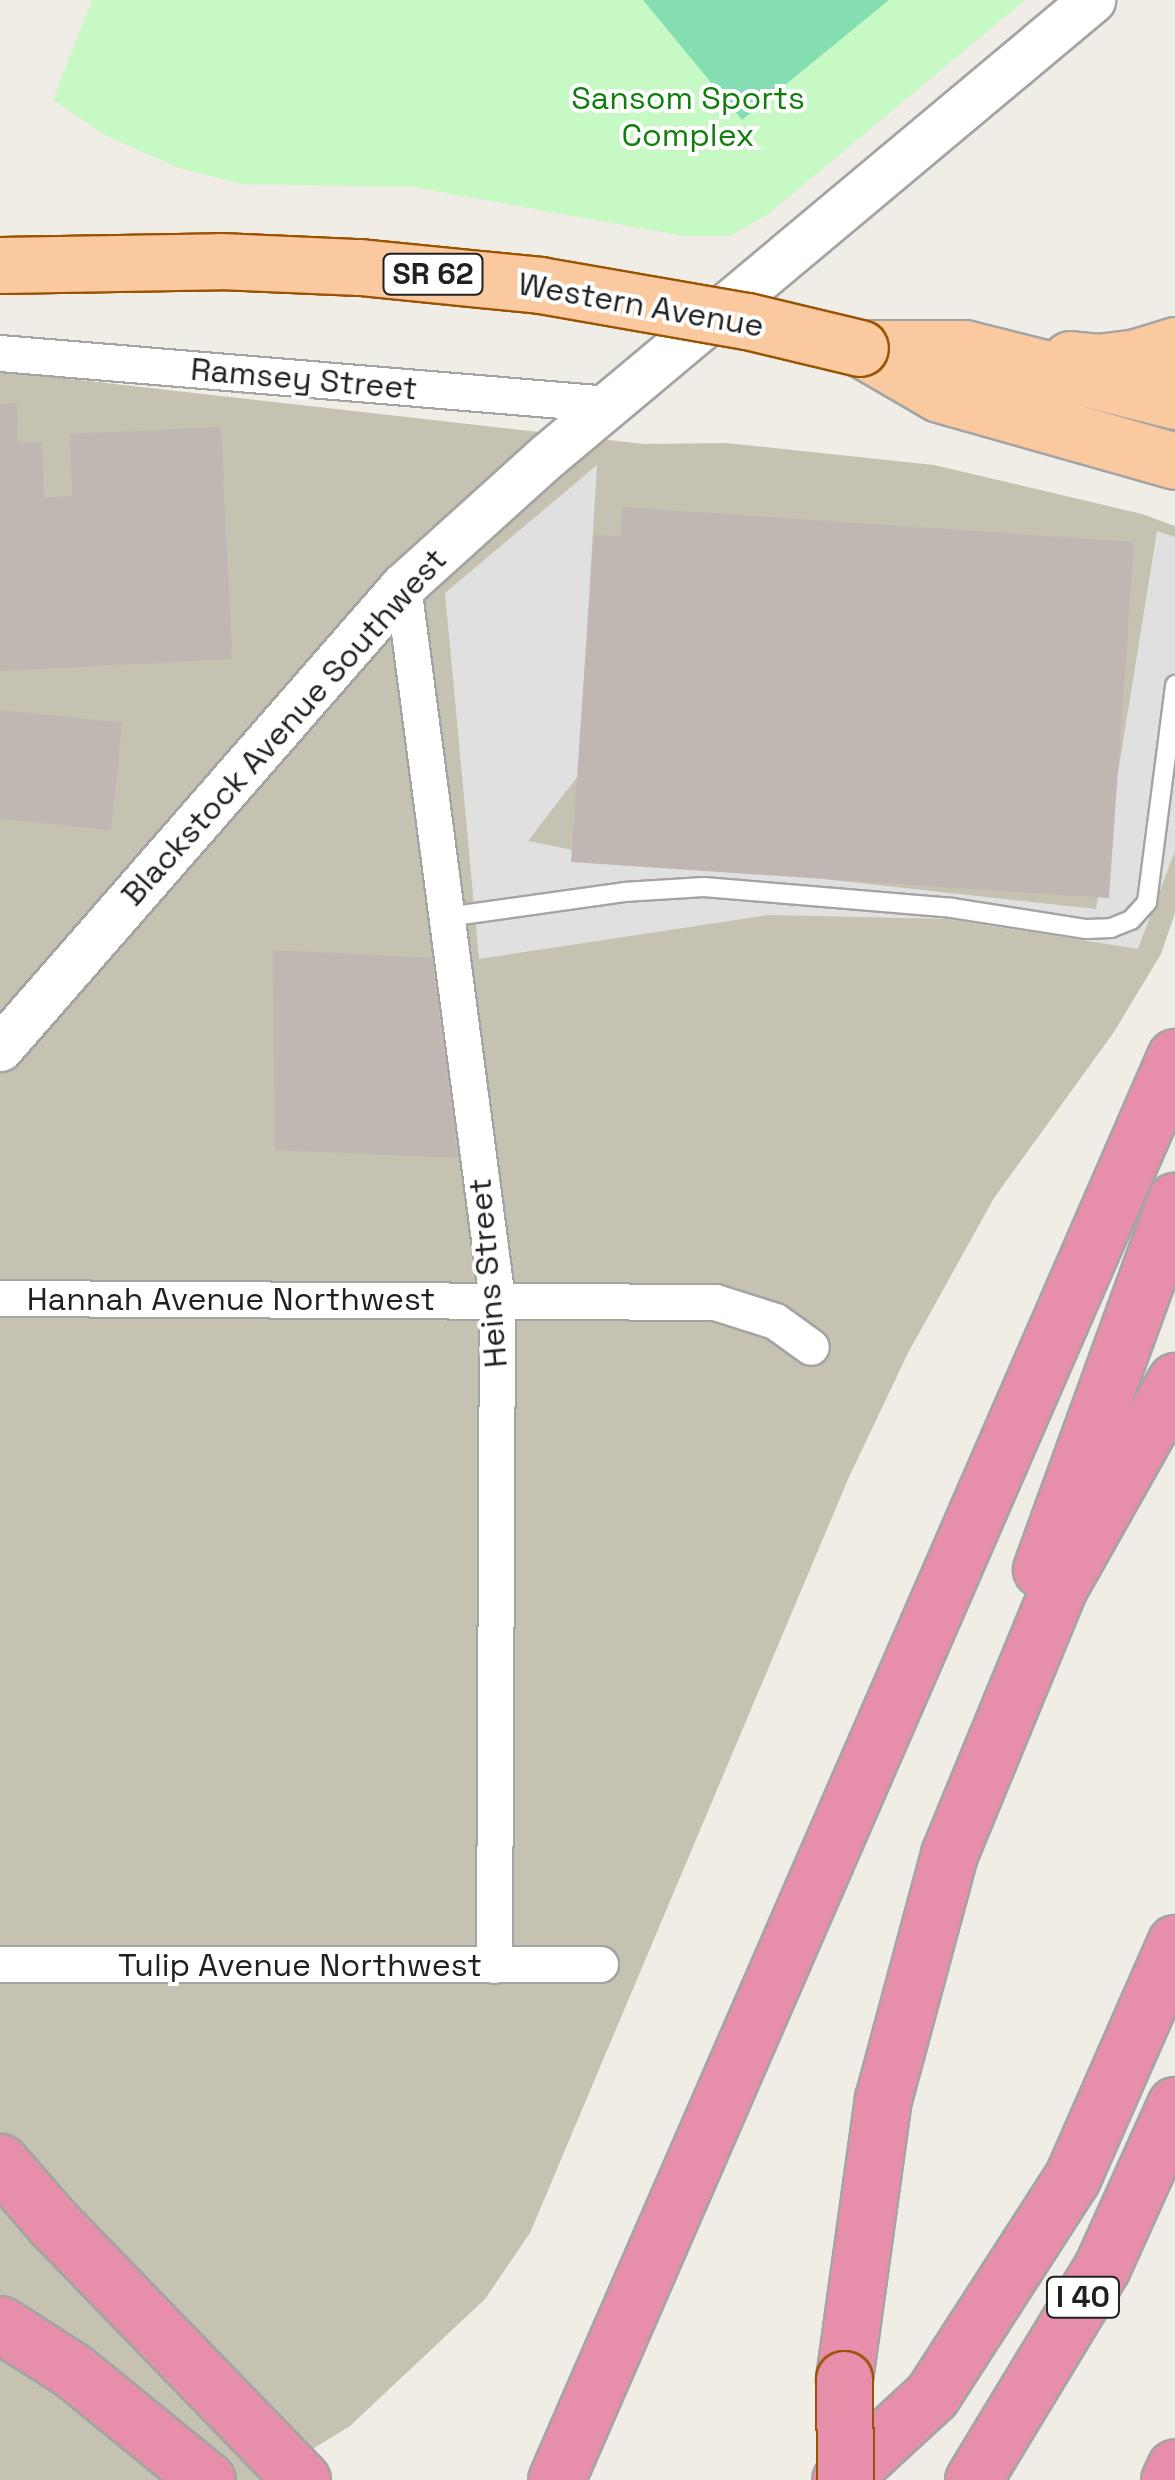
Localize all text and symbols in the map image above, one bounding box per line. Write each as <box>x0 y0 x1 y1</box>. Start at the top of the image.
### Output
park label: Sansom Sports Complex <box>571 80 805 155</box>
road number: SR 62 <box>380 249 486 299</box>
street label: Western Avenue <box>515 264 767 346</box>
street label: Ramsey Street <box>189 350 419 408</box>
street label: Blackstock Avenue Southwest <box>113 540 455 914</box>
street label: Heins Street <box>461 1177 515 1369</box>
street label: Hannah Avenue Northwest <box>27 1280 435 1318</box>
street label: Tulip Avenue Northwest <box>118 1946 482 1984</box>
road number: I 40 <box>1046 2272 1120 2322</box>

